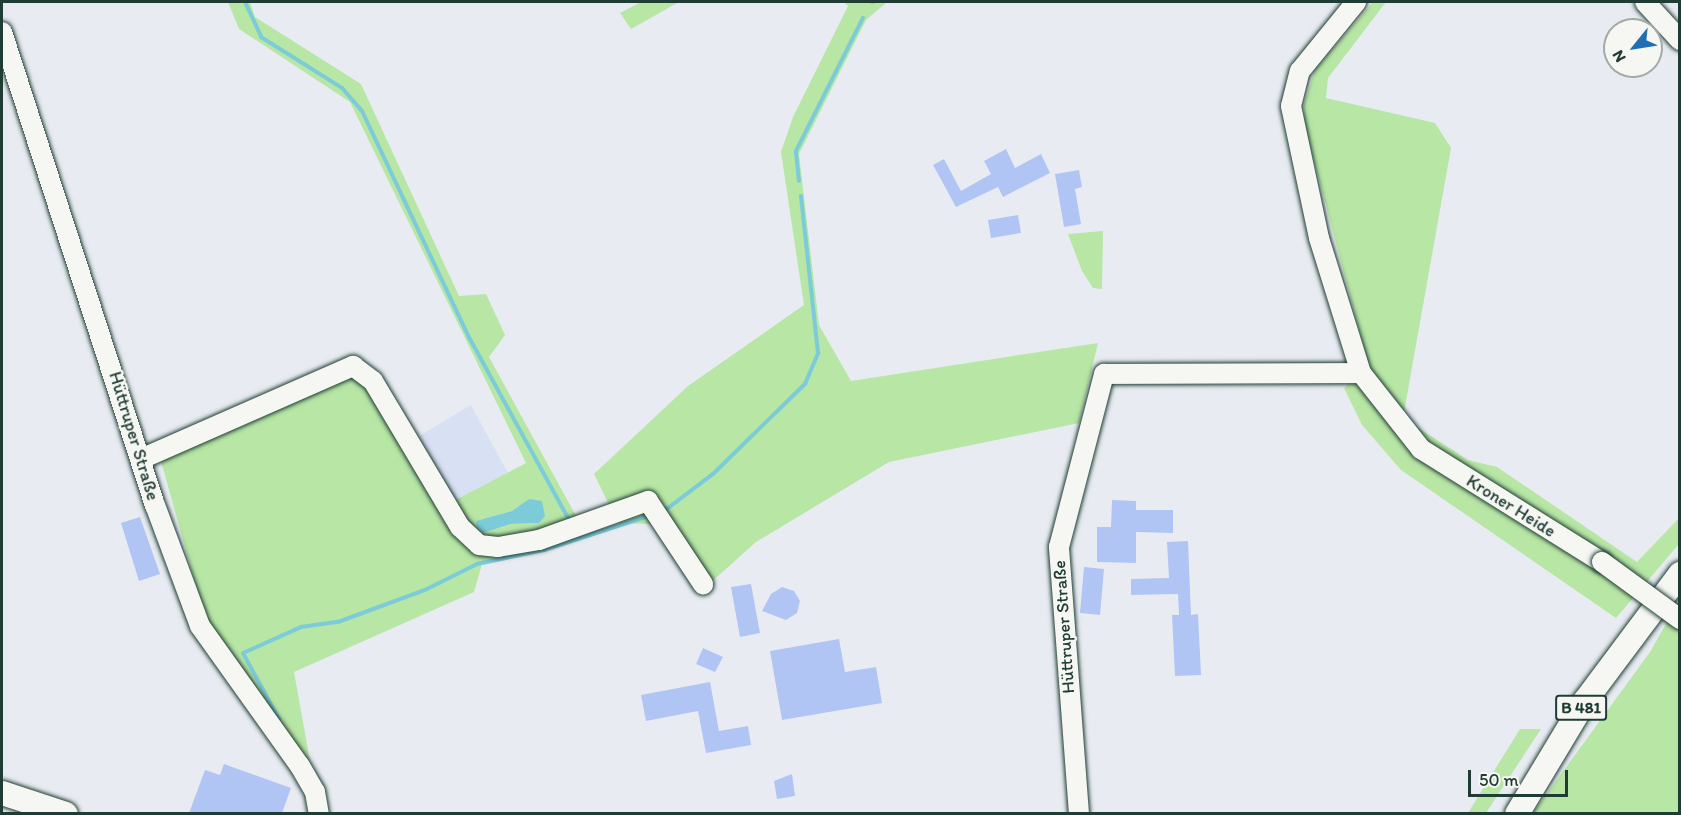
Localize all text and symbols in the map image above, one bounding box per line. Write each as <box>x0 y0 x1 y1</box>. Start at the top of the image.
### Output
north arrow <box>1603 18 1663 78</box>
text: N <box>1608 47 1630 66</box>
street label: Hüttruper Straße <box>104 369 164 503</box>
street label: Kroner Heide <box>1462 470 1560 542</box>
street label: Hüttruper Straße <box>1049 560 1079 694</box>
road number: B 481 <box>1554 695 1608 721</box>
scale bar <box>1471 758 1572 796</box>
text: 50 m <box>1479 769 1519 791</box>

